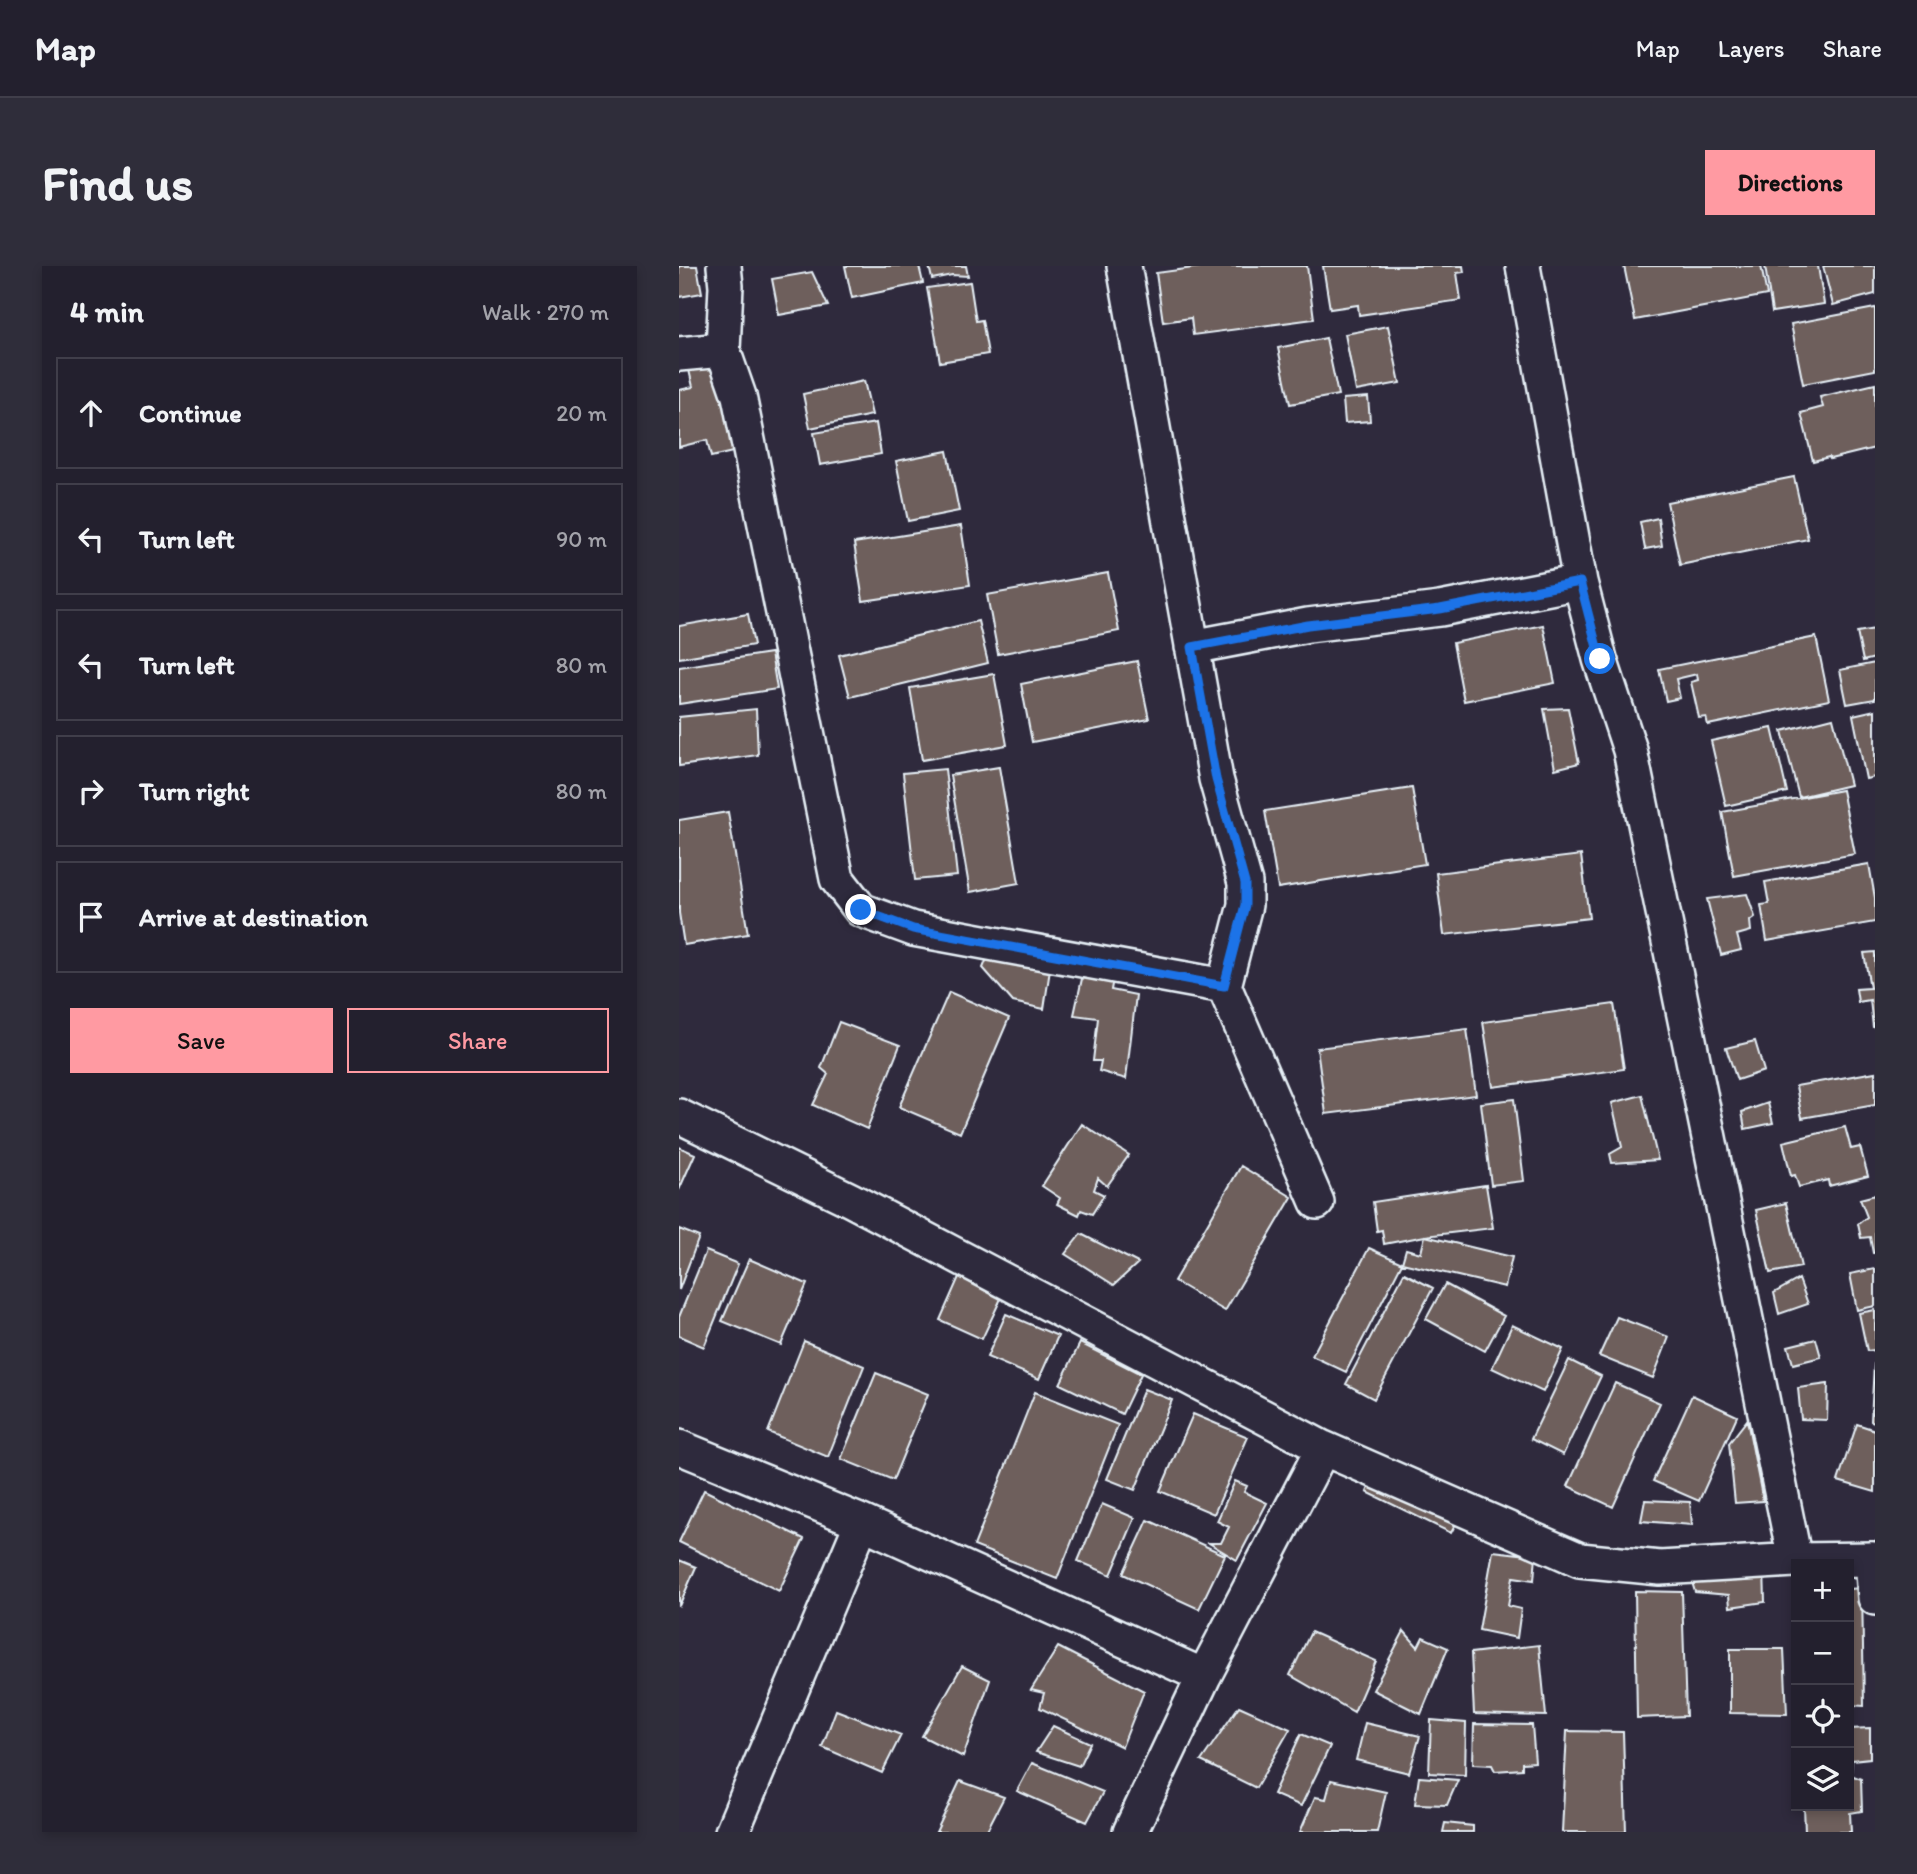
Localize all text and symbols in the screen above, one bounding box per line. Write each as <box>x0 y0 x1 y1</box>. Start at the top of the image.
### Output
text: Map <box>35 29 96 68</box>
text: Map <box>1636 34 1680 63</box>
text: Layers <box>1718 34 1785 63</box>
text: Share <box>1823 34 1882 63</box>
button: Directions <box>1705 150 1875 215</box>
text: Find us <box>42 153 193 212</box>
text: 4 min <box>70 293 144 330</box>
text: Walk · 270 m <box>482 298 609 326</box>
icon: ahead <box>72 394 110 432</box>
text: Continue <box>139 397 242 429</box>
text: 20 m <box>556 399 607 427</box>
icon: left <box>72 520 110 558</box>
text: Turn left <box>139 523 235 555</box>
text: 90 m <box>556 525 607 553</box>
route start <box>1584 643 1615 674</box>
icon: left <box>72 646 110 684</box>
text: Turn left <box>139 649 235 681</box>
text: 80 m <box>556 651 607 679</box>
icon: right <box>72 772 110 810</box>
text: Turn right <box>139 775 250 807</box>
text: 80 m <box>556 777 607 805</box>
route end <box>845 894 876 925</box>
icon: arrive <box>72 898 110 936</box>
text: Arrive at destination <box>139 901 368 933</box>
button: Save <box>70 1008 333 1073</box>
button: Share <box>347 1008 609 1073</box>
map controls <box>1791 1559 1854 1811</box>
button: + <box>1791 1559 1854 1622</box>
button: − <box>1791 1622 1854 1685</box>
button: locate <box>1791 1685 1854 1748</box>
button: layers <box>1791 1748 1854 1811</box>

